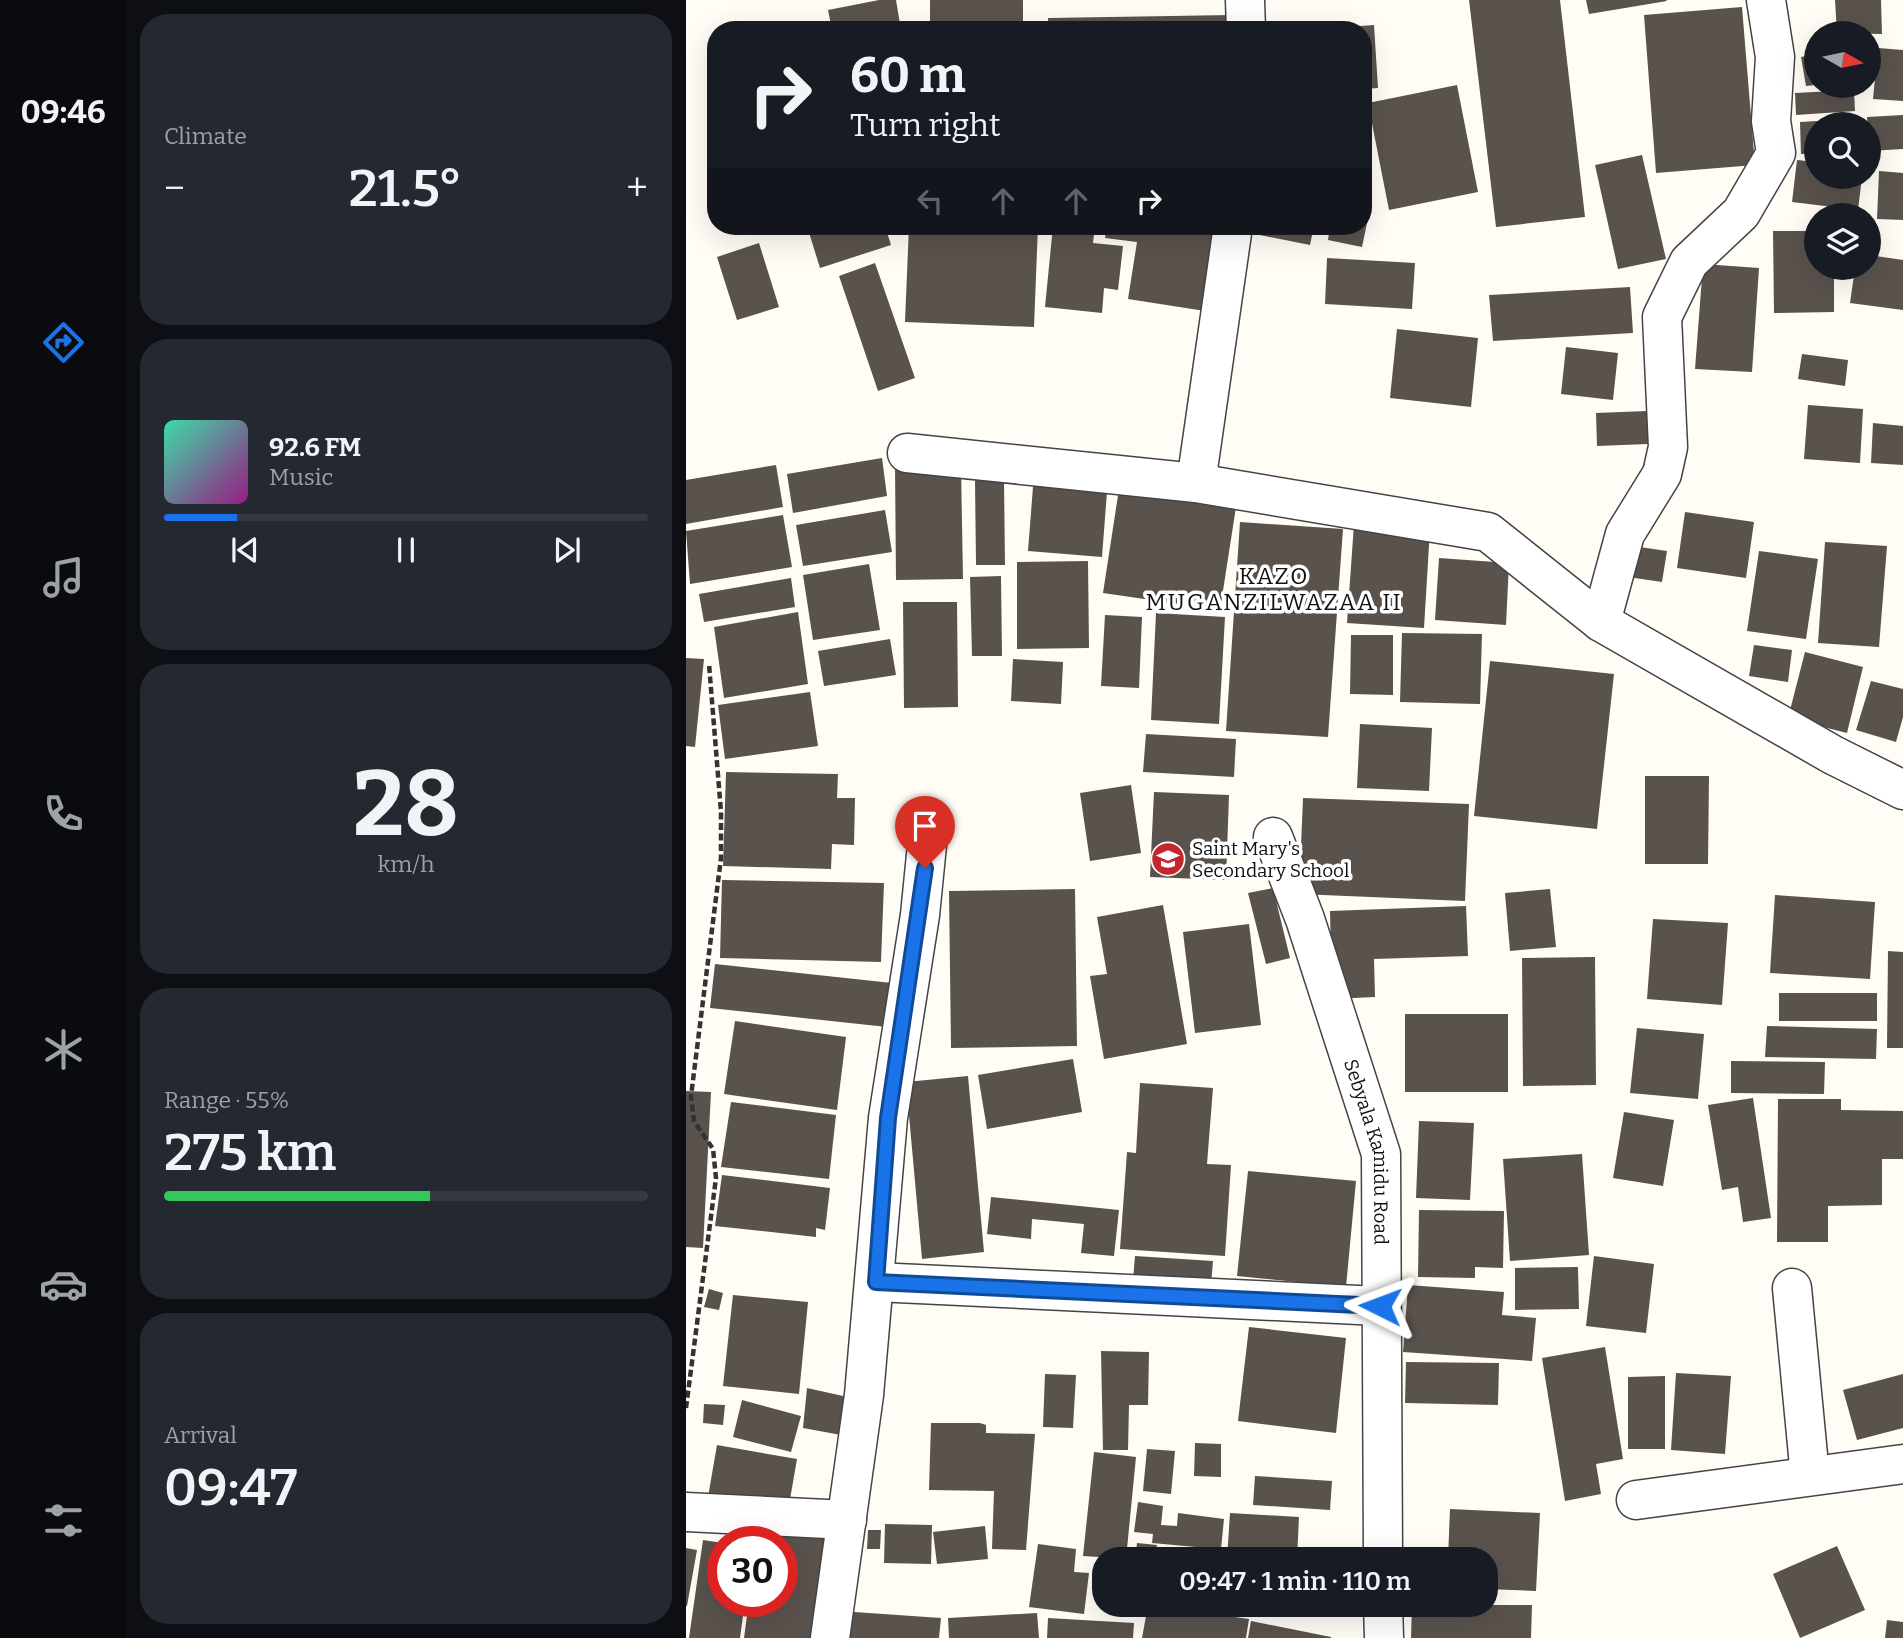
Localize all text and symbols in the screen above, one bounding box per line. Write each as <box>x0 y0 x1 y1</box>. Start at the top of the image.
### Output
north arrow <box>1804 21 1881 98</box>
map controls <box>1804 21 1881 280</box>
text: 60 m <box>850 46 966 105</box>
icon: right <box>735 49 826 140</box>
text: 09:46 <box>20 93 106 131</box>
text: Turn right <box>850 106 1001 144</box>
button: search <box>1804 112 1881 189</box>
text: Climate <box>164 122 247 150</box>
text: 21.5° <box>349 157 462 220</box>
text: − <box>164 165 185 211</box>
text: + <box>626 165 648 211</box>
icon: left <box>911 182 949 220</box>
icon: ahead <box>984 182 1022 220</box>
icon: ahead <box>1057 182 1095 220</box>
icon: right <box>1130 182 1168 220</box>
button: layers <box>1804 203 1881 280</box>
icon: directions <box>39 318 88 367</box>
text: 92.6 FM <box>269 432 361 463</box>
text: Music <box>269 463 333 491</box>
icon: previous <box>226 531 264 569</box>
icon: pause <box>387 531 425 569</box>
icon: next <box>548 531 586 569</box>
icon: music <box>39 553 88 602</box>
district label: KAZO MUGANZILWAZAA II <box>1145 562 1403 616</box>
text: 28 <box>353 750 459 859</box>
icon: phone <box>39 789 88 838</box>
pin <box>895 796 955 868</box>
icon: arrive <box>906 807 944 845</box>
place label: Saint Mary's Secondary School <box>1192 837 1350 882</box>
school or university icon: Saint Mary's Secondary School <box>1149 840 1187 878</box>
text: km/h <box>378 850 434 878</box>
icon: climate <box>39 1025 88 1074</box>
street label: Sebyala Kamidu Road <box>1339 1056 1392 1245</box>
text: Range · 55% <box>164 1086 289 1114</box>
text: 275 km <box>164 1121 336 1184</box>
icon: car <box>39 1260 88 1309</box>
position arrow <box>1343 1269 1417 1343</box>
text: Arrival <box>164 1421 237 1449</box>
text: 09:47 <box>164 1456 297 1519</box>
icon: filters <box>39 1496 88 1545</box>
speed limit sign: 30 <box>707 1526 798 1617</box>
text: 09:47 · 1 min · 110 m <box>1179 1566 1411 1597</box>

